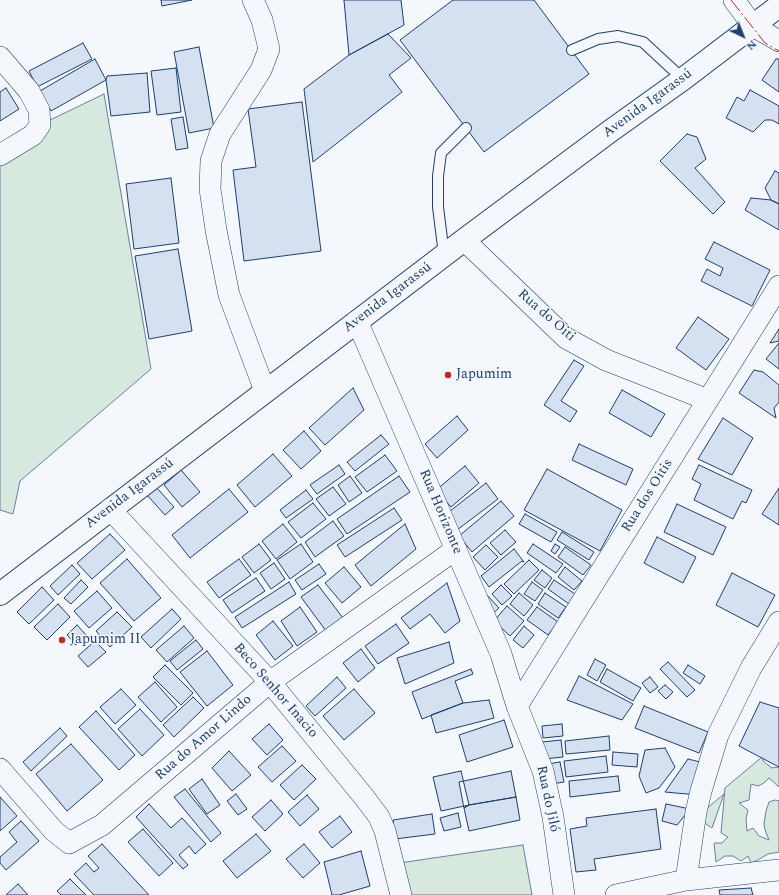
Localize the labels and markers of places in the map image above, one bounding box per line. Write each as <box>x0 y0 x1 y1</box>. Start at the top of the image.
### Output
place label: Japumim <box>456 367 512 383</box>
marker: Japumim <box>443 370 453 380</box>
place label: Japumim II <box>70 632 140 648</box>
marker: Japumim II <box>57 635 67 645</box>

